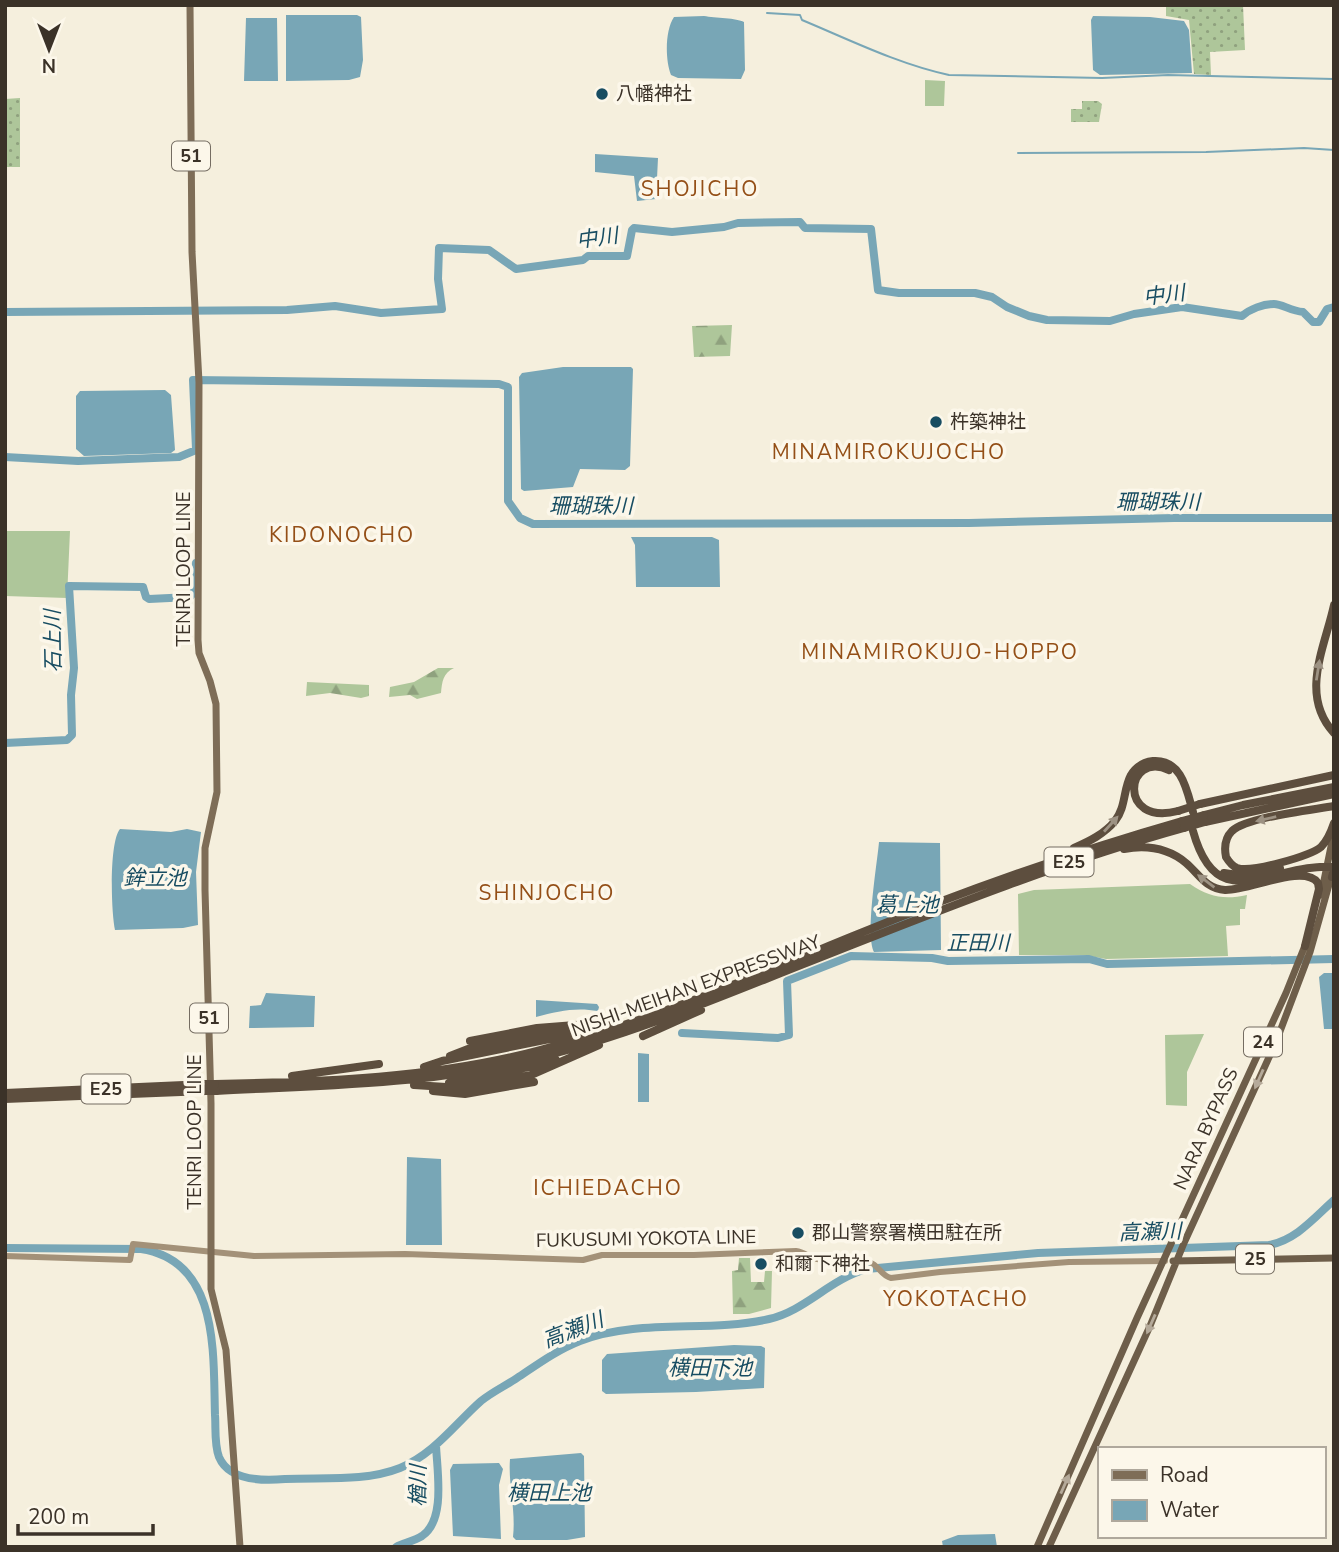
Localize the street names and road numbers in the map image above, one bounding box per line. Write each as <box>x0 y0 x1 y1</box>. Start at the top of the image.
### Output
road number: 51 <box>172 141 210 170</box>
street label: TENRI LOOP LINE <box>171 491 197 647</box>
road number: E25 <box>1044 848 1094 876</box>
street label: NISHI-MEIHAN EXPRESSWAY <box>568 929 825 1043</box>
road number: 51 <box>190 1003 228 1032</box>
road number: 24 <box>1244 1028 1282 1056</box>
street label: TENRI LOOP LINE <box>182 1054 208 1210</box>
street label: NARA BYPASS <box>1167 1064 1245 1194</box>
road number: E25 <box>82 1074 130 1104</box>
street label: FUKUSUMI YOKOTA LINE <box>536 1224 756 1254</box>
road number: 25 <box>1236 1244 1274 1274</box>

